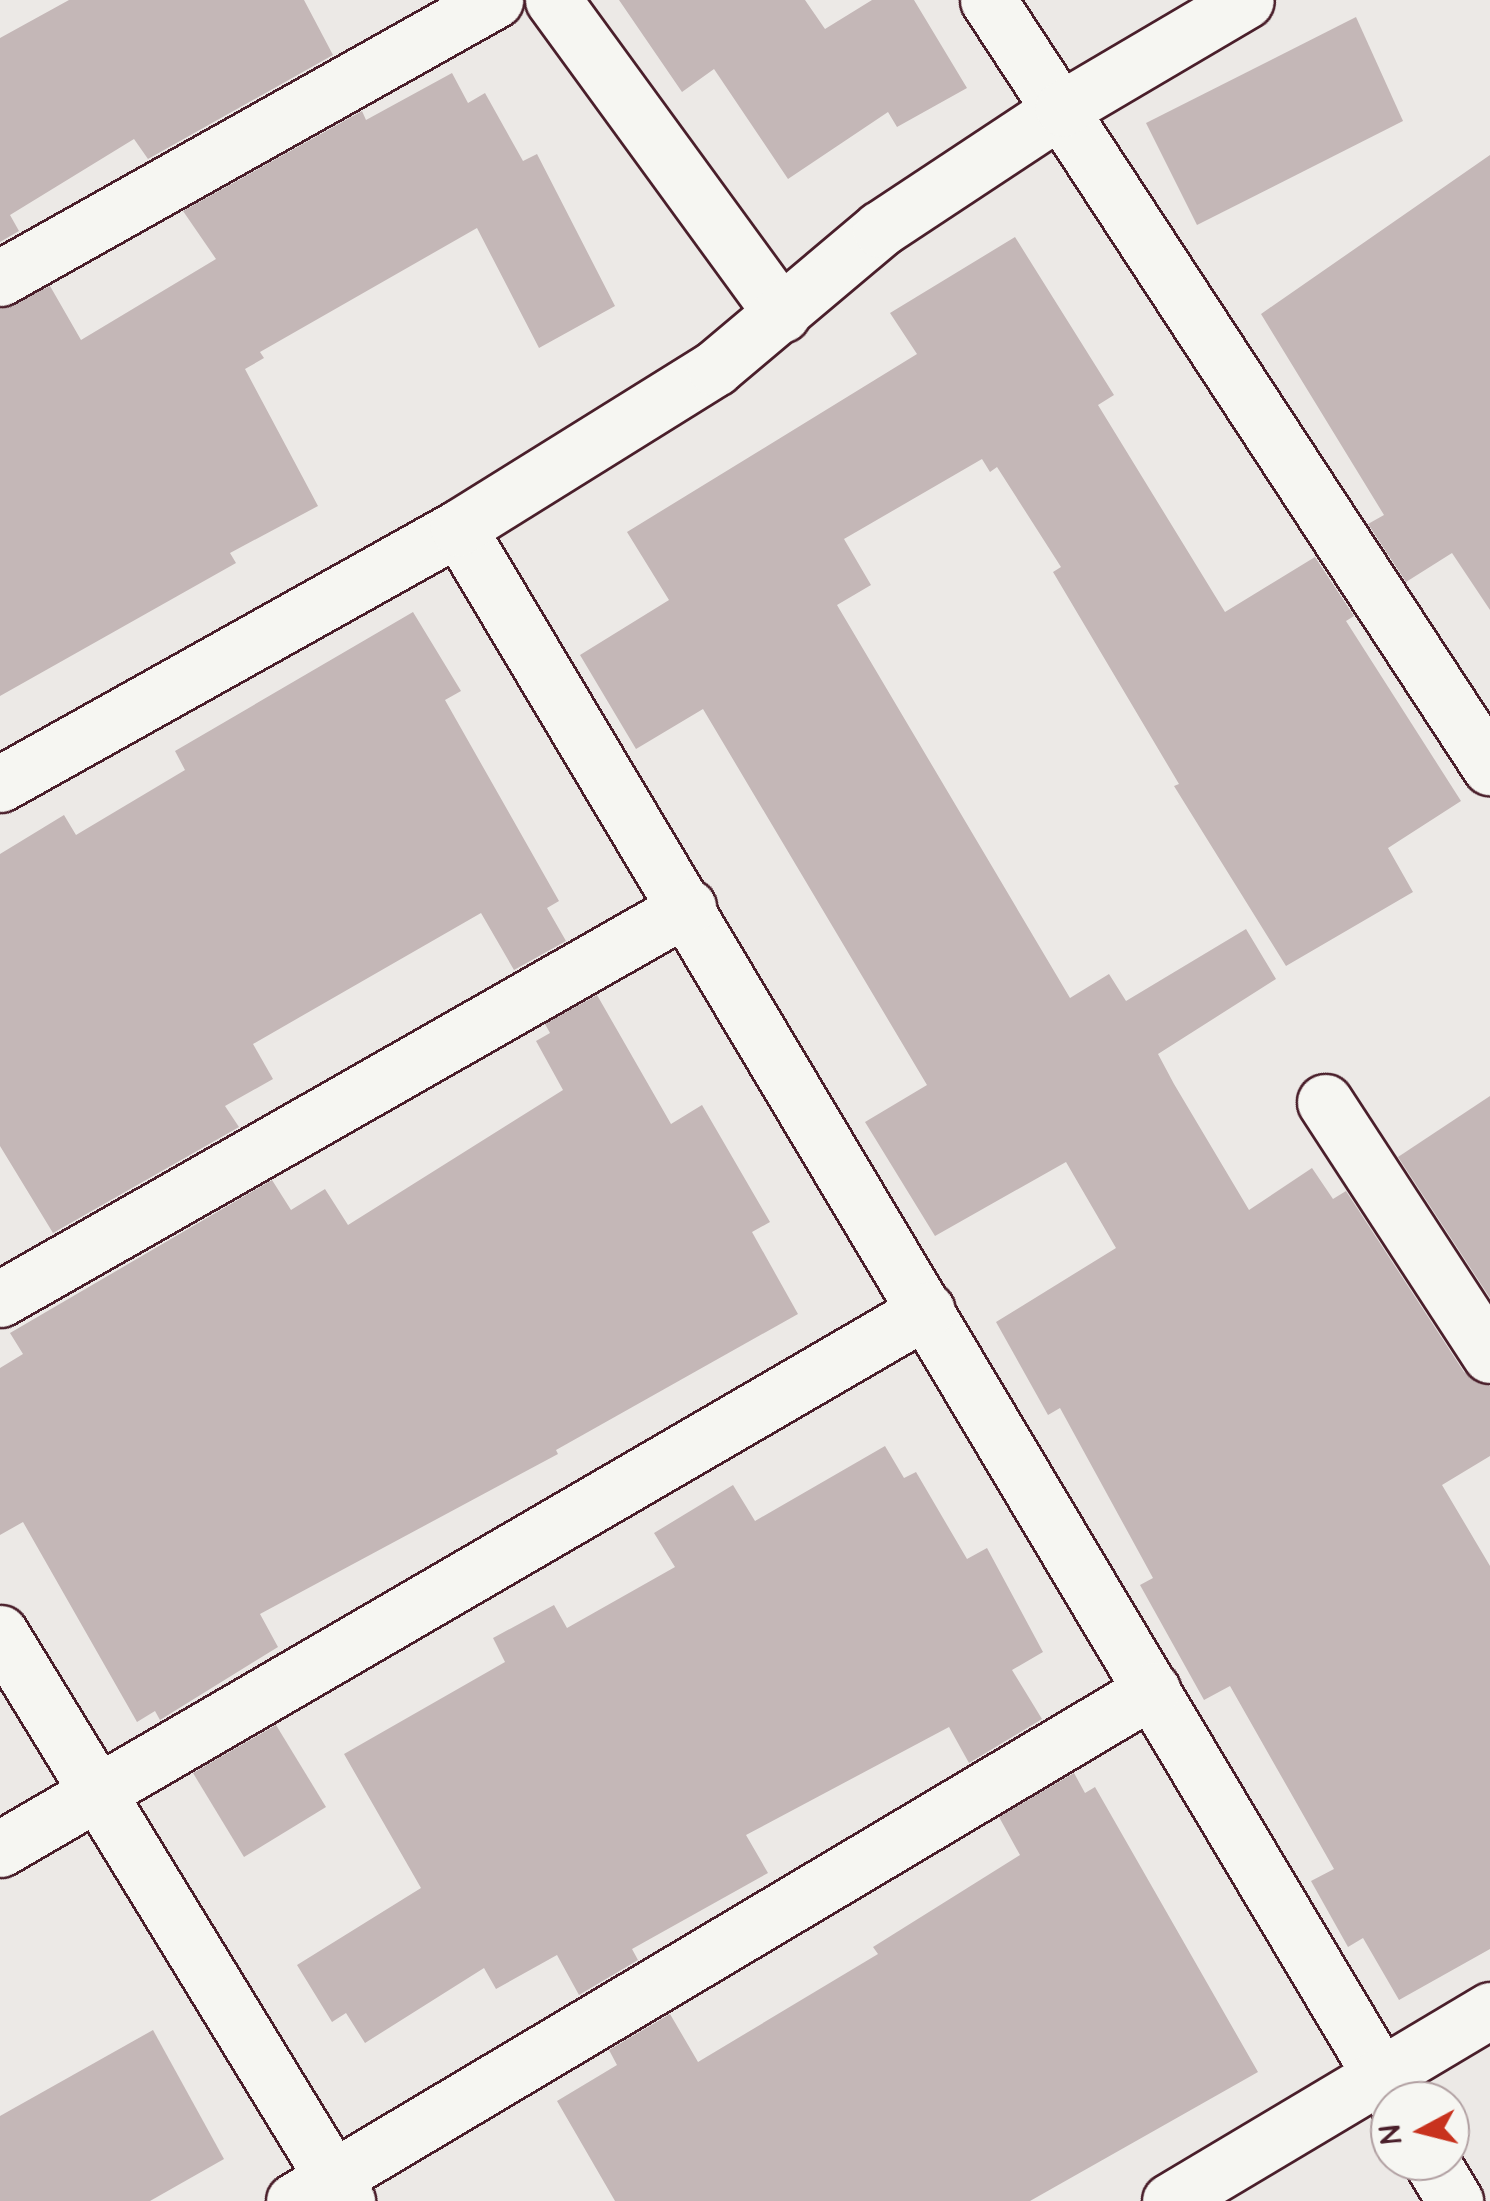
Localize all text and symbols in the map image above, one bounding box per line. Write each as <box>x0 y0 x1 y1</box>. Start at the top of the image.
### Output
north arrow <box>1370 2081 1470 2181</box>
text: N <box>1371 2123 1412 2146</box>

